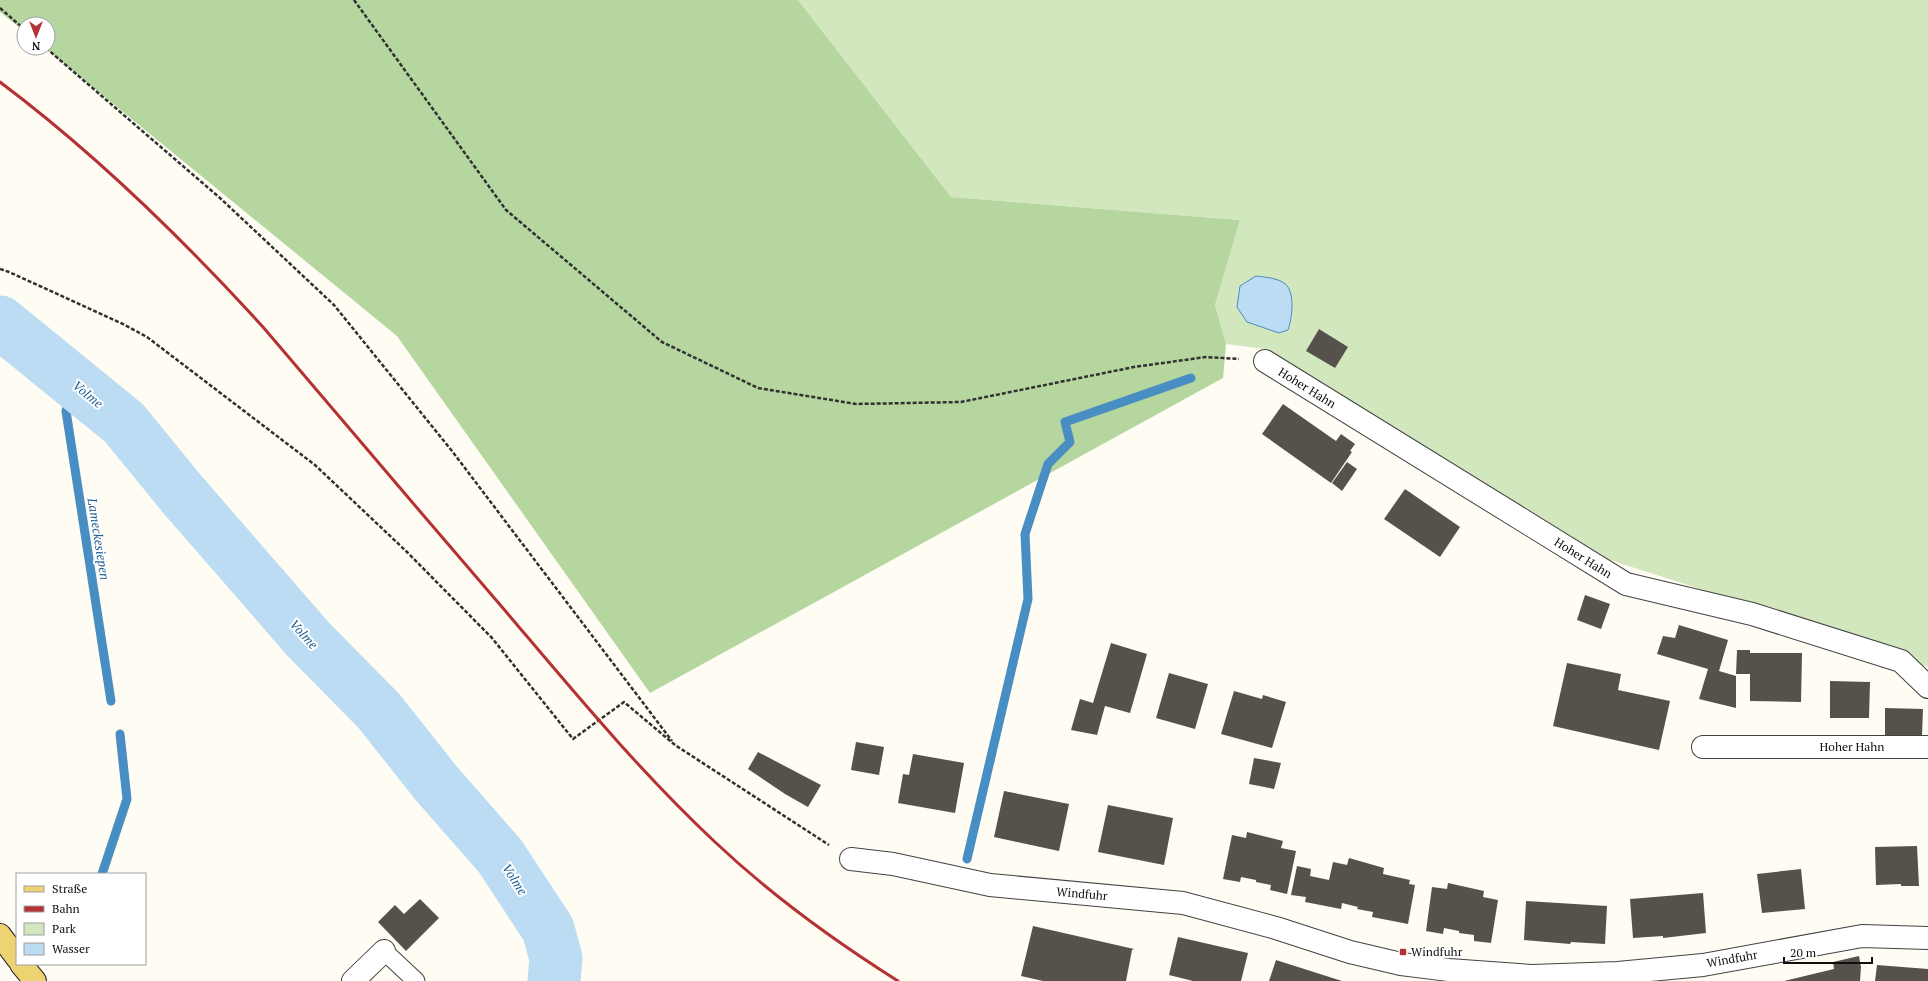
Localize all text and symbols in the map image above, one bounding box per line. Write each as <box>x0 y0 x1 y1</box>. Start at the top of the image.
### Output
north arrow <box>16 16 56 56</box>
text: N <box>31 39 40 53</box>
street label: Hoher Hahn <box>1276 364 1339 411</box>
water label: Volme <box>69 376 107 412</box>
water label: Lameckesiepen <box>83 496 114 581</box>
street label: Hoher Hahn <box>1552 534 1615 581</box>
water label: Volme <box>286 615 322 653</box>
street label: Hoher Hahn <box>1820 739 1884 754</box>
water label: Volme <box>498 860 532 899</box>
legend <box>16 873 146 965</box>
text: Straße <box>52 881 87 896</box>
street label: Windfuhr <box>1056 884 1109 903</box>
text: Bahn <box>52 901 80 916</box>
text: Park <box>52 921 77 936</box>
scale bar <box>1784 939 1872 965</box>
text: Wasser <box>52 941 90 956</box>
place label: Windfuhr <box>1411 944 1463 959</box>
text: 20 m <box>1790 945 1817 960</box>
marker: Windfuhr <box>1398 947 1408 957</box>
street label: Windfuhr <box>1705 947 1759 970</box>

